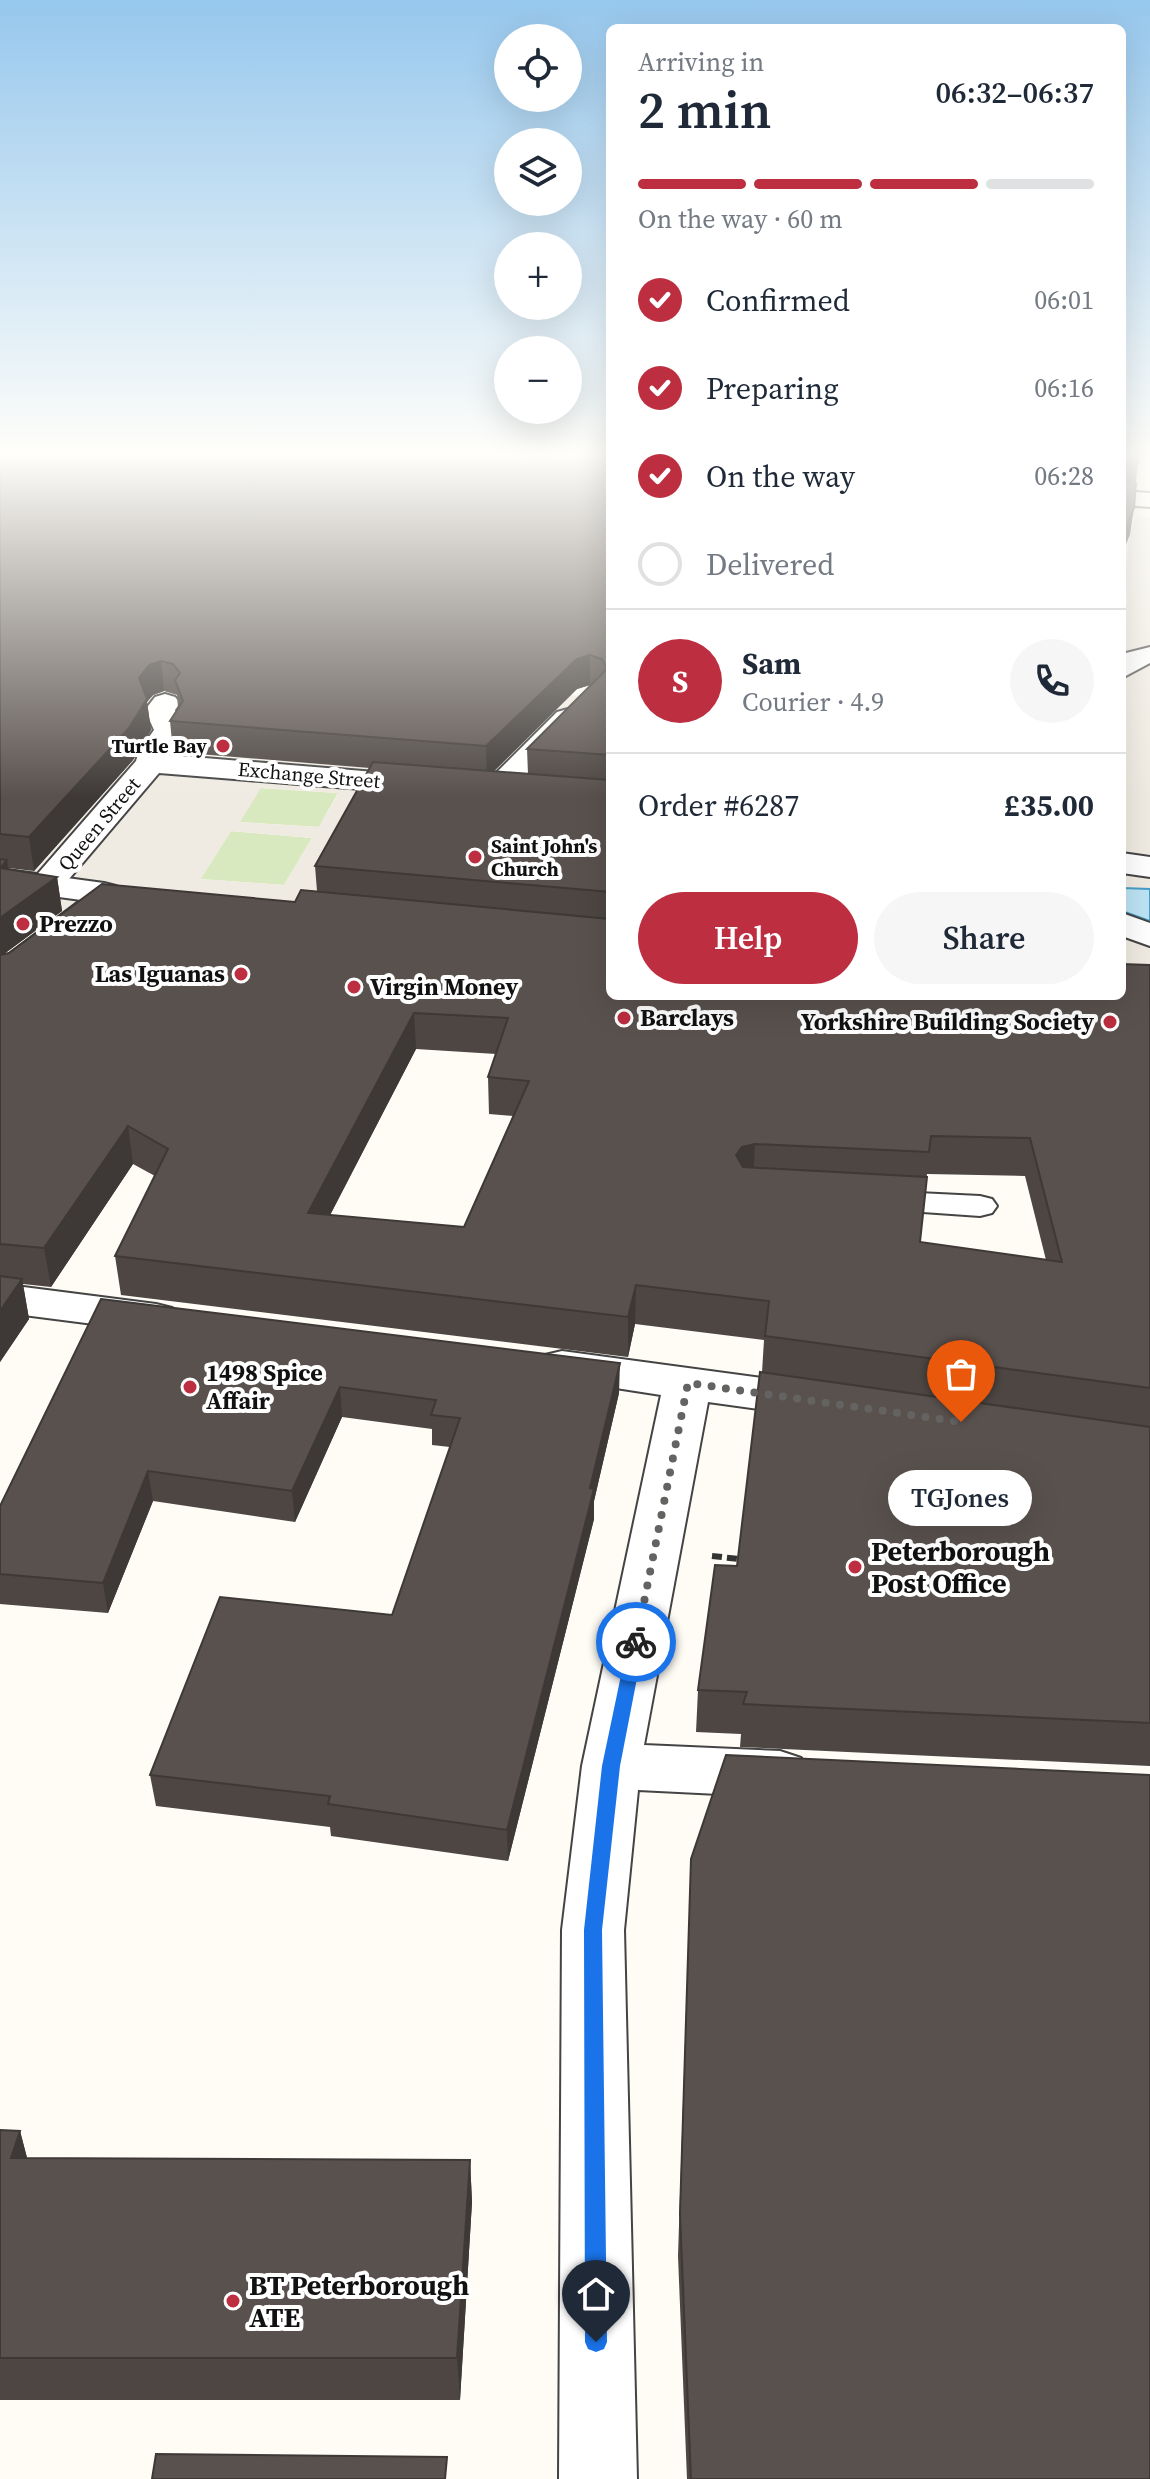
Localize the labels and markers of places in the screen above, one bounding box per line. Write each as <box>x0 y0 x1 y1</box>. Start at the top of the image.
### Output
place label: Turtle Bay <box>111 732 207 760</box>
marker: Turtle Bay <box>214 737 232 755</box>
place label: Saint John's Church <box>491 832 597 883</box>
marker: Saint John's Church <box>466 848 484 866</box>
place label: Prezzo <box>39 907 113 940</box>
marker: Prezzo <box>14 915 32 933</box>
place label: Las Iguanas <box>95 957 225 990</box>
marker: Las Iguanas <box>232 965 250 983</box>
place label: Virgin Money <box>370 970 518 1003</box>
marker: Virgin Money <box>345 978 363 996</box>
place label: Barclays <box>640 1001 734 1034</box>
place label: Yorkshire Building Society <box>801 1005 1094 1038</box>
marker: Barclays <box>615 1009 633 1027</box>
marker: Yorkshire Building Society <box>1101 1013 1119 1031</box>
pin <box>927 1340 995 1422</box>
place label: 1498 Spice Affair <box>206 1356 323 1417</box>
marker: 1498 Spice Affair <box>181 1378 199 1396</box>
callout: TGJones <box>889 1470 1033 1526</box>
place label: Peterborough Post Office <box>871 1532 1050 1602</box>
marker: Peterborough Post Office <box>846 1558 864 1576</box>
pin <box>562 2260 630 2342</box>
place label: BT Peterborough ATE <box>249 2266 469 2336</box>
marker: BT Peterborough ATE <box>224 2292 242 2310</box>

